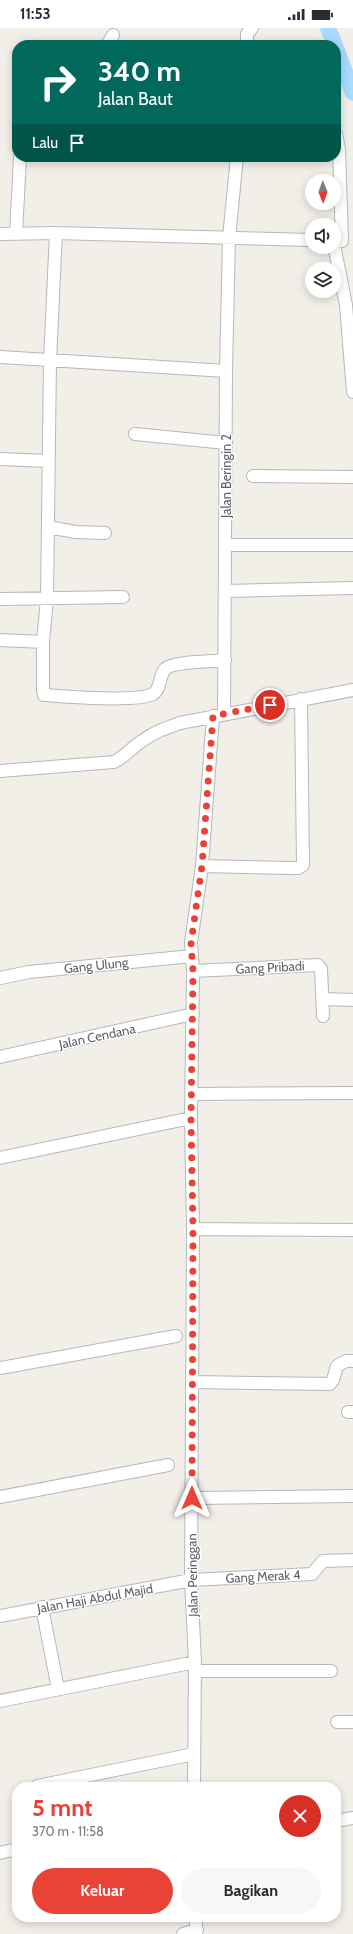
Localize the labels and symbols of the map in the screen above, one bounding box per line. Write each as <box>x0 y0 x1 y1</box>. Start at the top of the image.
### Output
north arrow <box>305 174 341 210</box>
street label: Jalan Beringin 2 <box>218 434 234 519</box>
pin <box>253 688 287 722</box>
street label: Gang Ulung <box>63 954 129 976</box>
street label: Gang Pribadi <box>235 957 305 977</box>
street label: Jalan Cendana <box>56 1020 137 1052</box>
position arrow <box>171 1477 213 1519</box>
street label: Jalan Peringgan <box>183 1533 201 1618</box>
street label: Gang Merak 4 <box>225 1566 301 1586</box>
street label: Jalan Haji Abdul Majid <box>35 1580 154 1617</box>

